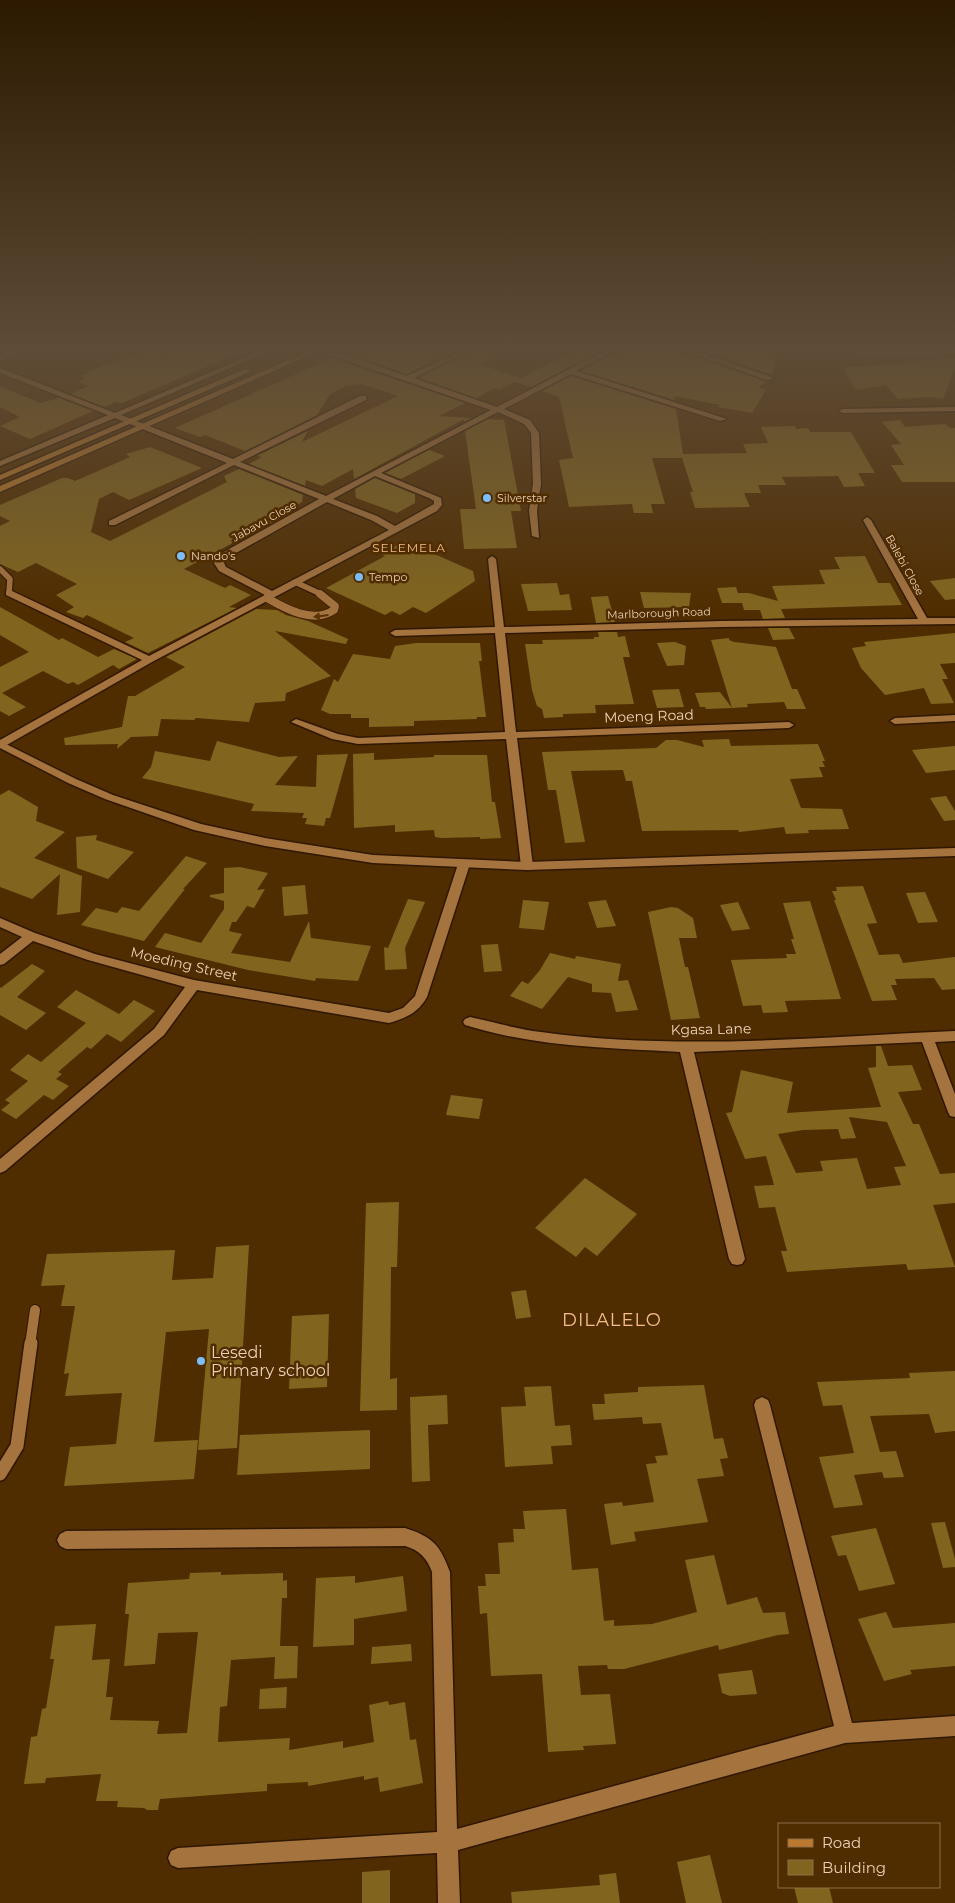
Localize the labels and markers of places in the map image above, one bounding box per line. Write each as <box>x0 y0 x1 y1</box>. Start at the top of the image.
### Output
place label: Silverstar <box>497 491 547 505</box>
marker: Silverstar <box>481 492 493 504</box>
place label: Nando's <box>191 549 236 563</box>
marker: Nando's <box>175 550 187 562</box>
place label: Tempo <box>369 570 407 584</box>
marker: Tempo <box>353 571 365 583</box>
place label: Lesedi Primary school <box>211 1343 330 1380</box>
marker: Lesedi Primary school <box>195 1355 207 1367</box>

